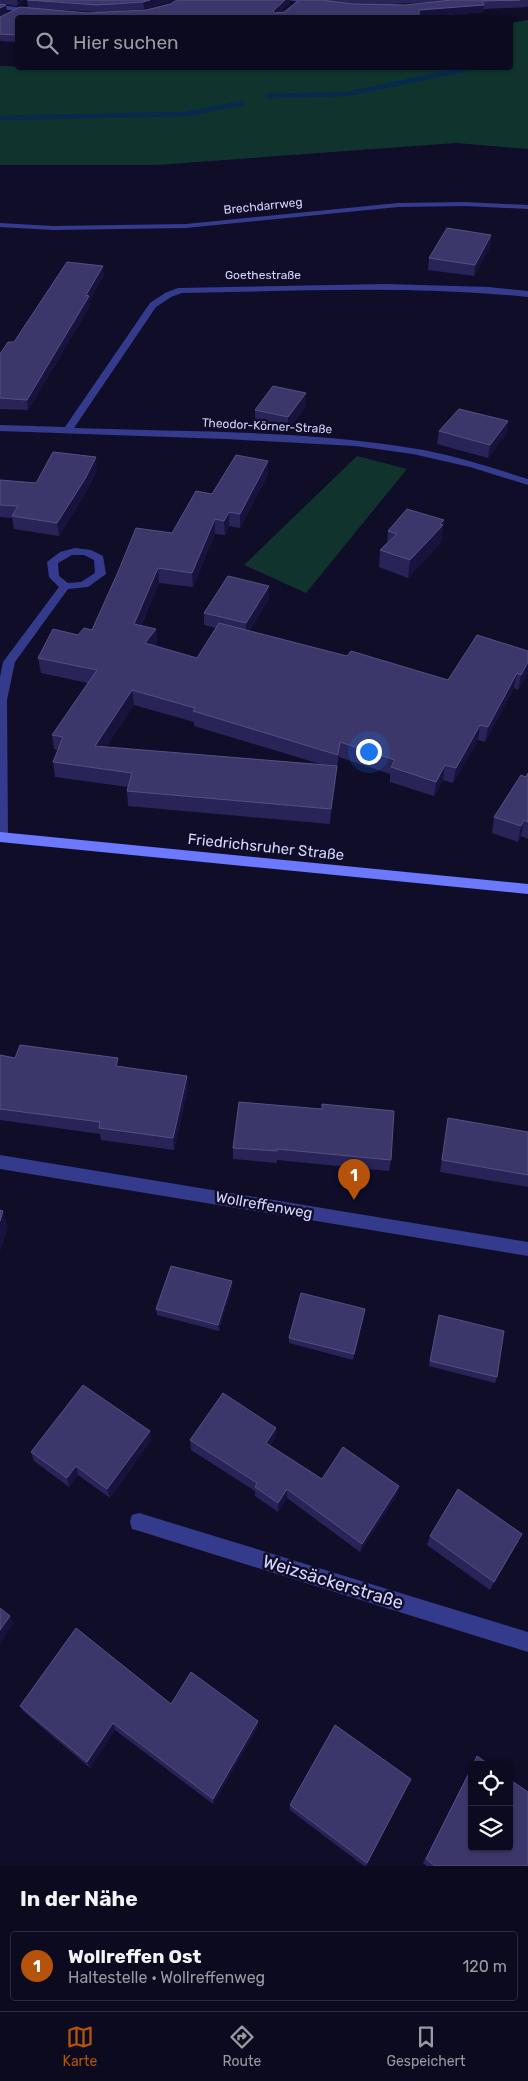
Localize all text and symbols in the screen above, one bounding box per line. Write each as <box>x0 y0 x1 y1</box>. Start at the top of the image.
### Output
search box <box>15 15 513 70</box>
icon: search <box>33 29 61 57</box>
text: Hier suchen <box>73 31 179 54</box>
street label: Brechdarrweg <box>223 195 303 217</box>
street label: Goethestraße <box>225 268 301 282</box>
street label: Theodor-Körner-Straße <box>201 416 333 436</box>
your location <box>356 739 382 765</box>
street label: Friedrichsruher Straße <box>187 830 345 864</box>
pin: 1 <box>338 1159 370 1200</box>
street label: Wollreffenweg <box>214 1188 314 1222</box>
street label: Weizsäckerstraße <box>260 1550 406 1614</box>
map controls <box>468 1761 513 1851</box>
button: locate <box>468 1761 513 1806</box>
button: layers <box>468 1806 513 1851</box>
text: In der Nähe <box>20 1886 138 1911</box>
text: Wollreffen Ost <box>68 1945 201 1968</box>
text: 1 <box>33 1957 41 1976</box>
text: 120 m <box>462 1957 507 1976</box>
text: Haltestelle · Wollreffenweg <box>68 1968 265 1987</box>
tab: Karte <box>63 2023 97 2070</box>
tab: Route <box>222 2023 261 2070</box>
tab: Gespeichert <box>386 2023 465 2070</box>

